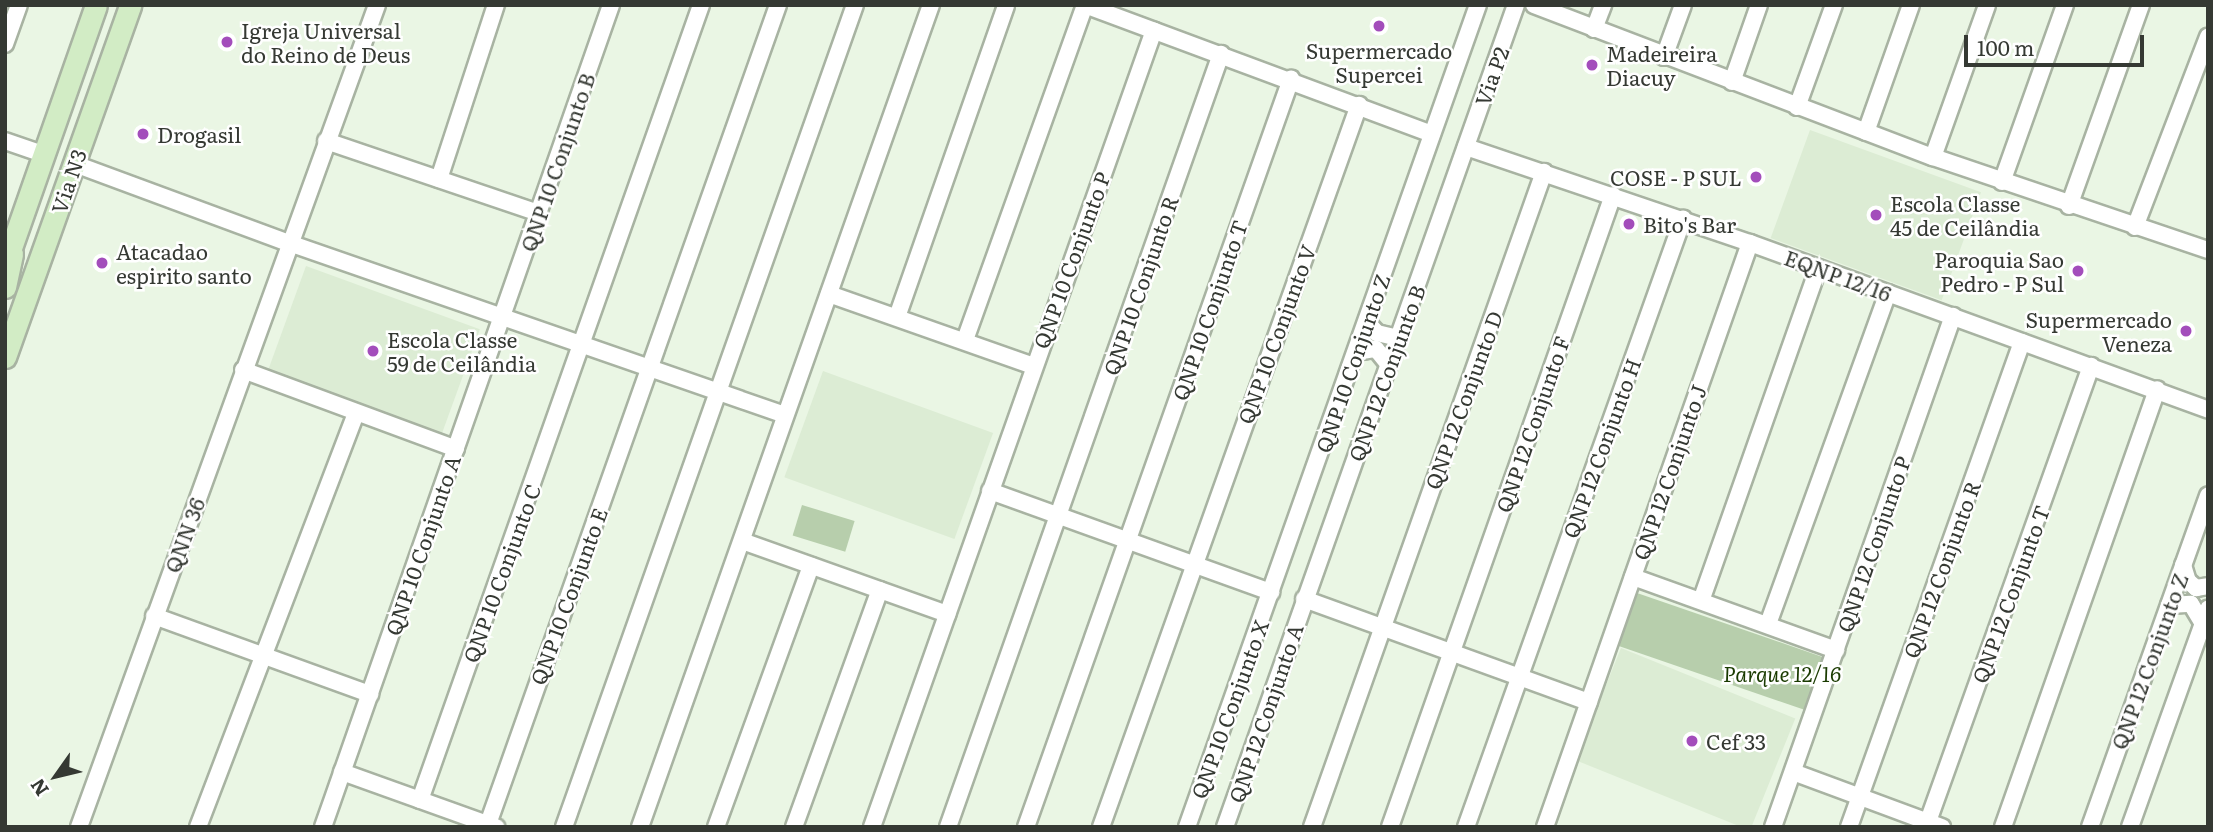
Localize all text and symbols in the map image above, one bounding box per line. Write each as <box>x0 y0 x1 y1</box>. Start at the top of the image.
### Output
place label: Igreja Universal do Reino de Deus <box>241 17 410 67</box>
marker: Supermercado Supercei <box>1371 18 1387 34</box>
scale bar <box>1968 21 2148 65</box>
text: 100 m <box>1977 31 2034 62</box>
marker: Igreja Universal do Reino de Deus <box>219 34 235 50</box>
place label: Supermercado Supercei <box>1306 37 1452 87</box>
place label: Madeireira Diacuy <box>1606 40 1717 90</box>
street label: Via P2 <box>1469 43 1513 109</box>
marker: Madeireira Diacuy <box>1584 57 1600 73</box>
street label: QNP 10 Conjunto B <box>515 69 599 255</box>
place label: Drogasil <box>157 121 241 147</box>
marker: Drogasil <box>135 126 151 142</box>
street label: Via N3 <box>45 145 91 217</box>
place label: COSE - P SUL <box>1610 164 1742 190</box>
street label: QNP 10 Conjunto P <box>1027 168 1115 352</box>
marker: COSE - P SUL <box>1748 169 1764 185</box>
place label: Escola Classe 45 de Ceilândia <box>1890 190 2040 240</box>
street label: QNP 10 Conjunto R <box>1097 192 1183 378</box>
marker: Escola Classe 45 de Ceilândia <box>1868 207 1884 223</box>
place label: Bito's Bar <box>1643 211 1736 237</box>
marker: Bito's Bar <box>1621 216 1637 232</box>
street label: QNP 10 Conjunto T <box>1166 217 1252 403</box>
place label: Atacadao espirito santo <box>116 238 252 288</box>
street label: QNP 10 Conjunto V <box>1232 241 1320 427</box>
street label: EQNP 12/16 <box>1781 244 1895 306</box>
place label: Paroquia Sao Pedro - P Sul <box>1934 246 2064 296</box>
marker: Atacadao espirito santo <box>94 255 110 271</box>
marker: Paroquia Sao Pedro - P Sul <box>2070 263 2086 279</box>
street label: QNP 10 Conjunto Z <box>1310 270 1394 456</box>
street label: QNP 12 Conjunto B <box>1342 281 1430 465</box>
place label: Supermercado Veneza <box>2025 306 2172 356</box>
street label: QNP 12 Conjunto D <box>1419 307 1507 493</box>
marker: Supermercado Veneza <box>2178 323 2194 339</box>
place label: Escola Classe 59 de Ceilândia <box>387 326 536 376</box>
street label: QNP 12 Conjunto F <box>1490 333 1574 515</box>
marker: Escola Classe 59 de Ceilândia <box>365 343 381 359</box>
street label: QNP 12 Conjunto H <box>1557 355 1645 541</box>
street label: QNP 12 Conjunto J <box>1627 381 1711 563</box>
street label: QNP 10 Conjunto A <box>379 452 465 638</box>
street label: QNP 12 Conjunto P <box>1831 453 1915 635</box>
street label: QNP 12 Conjunto R <box>1897 477 1985 661</box>
street label: QNP 10 Conjunto C <box>457 480 545 666</box>
street label: QNN 36 <box>159 494 209 576</box>
street label: QNP 12 Conjunto T <box>1966 502 2054 686</box>
street label: QNP 10 Conjunto E <box>524 504 612 688</box>
street label: QNP 12 Conjunto Z <box>2105 569 2193 753</box>
street label: QNP 10 Conjunto X <box>1185 616 1273 802</box>
street label: QNP 12 Conjunto A <box>1223 620 1307 806</box>
park label: Parque 12/16 <box>1723 660 1841 686</box>
place label: Cef 33 <box>1706 728 1766 754</box>
marker: Cef 33 <box>1684 733 1700 749</box>
north arrow <box>21 741 91 811</box>
text: N <box>23 773 55 802</box>

